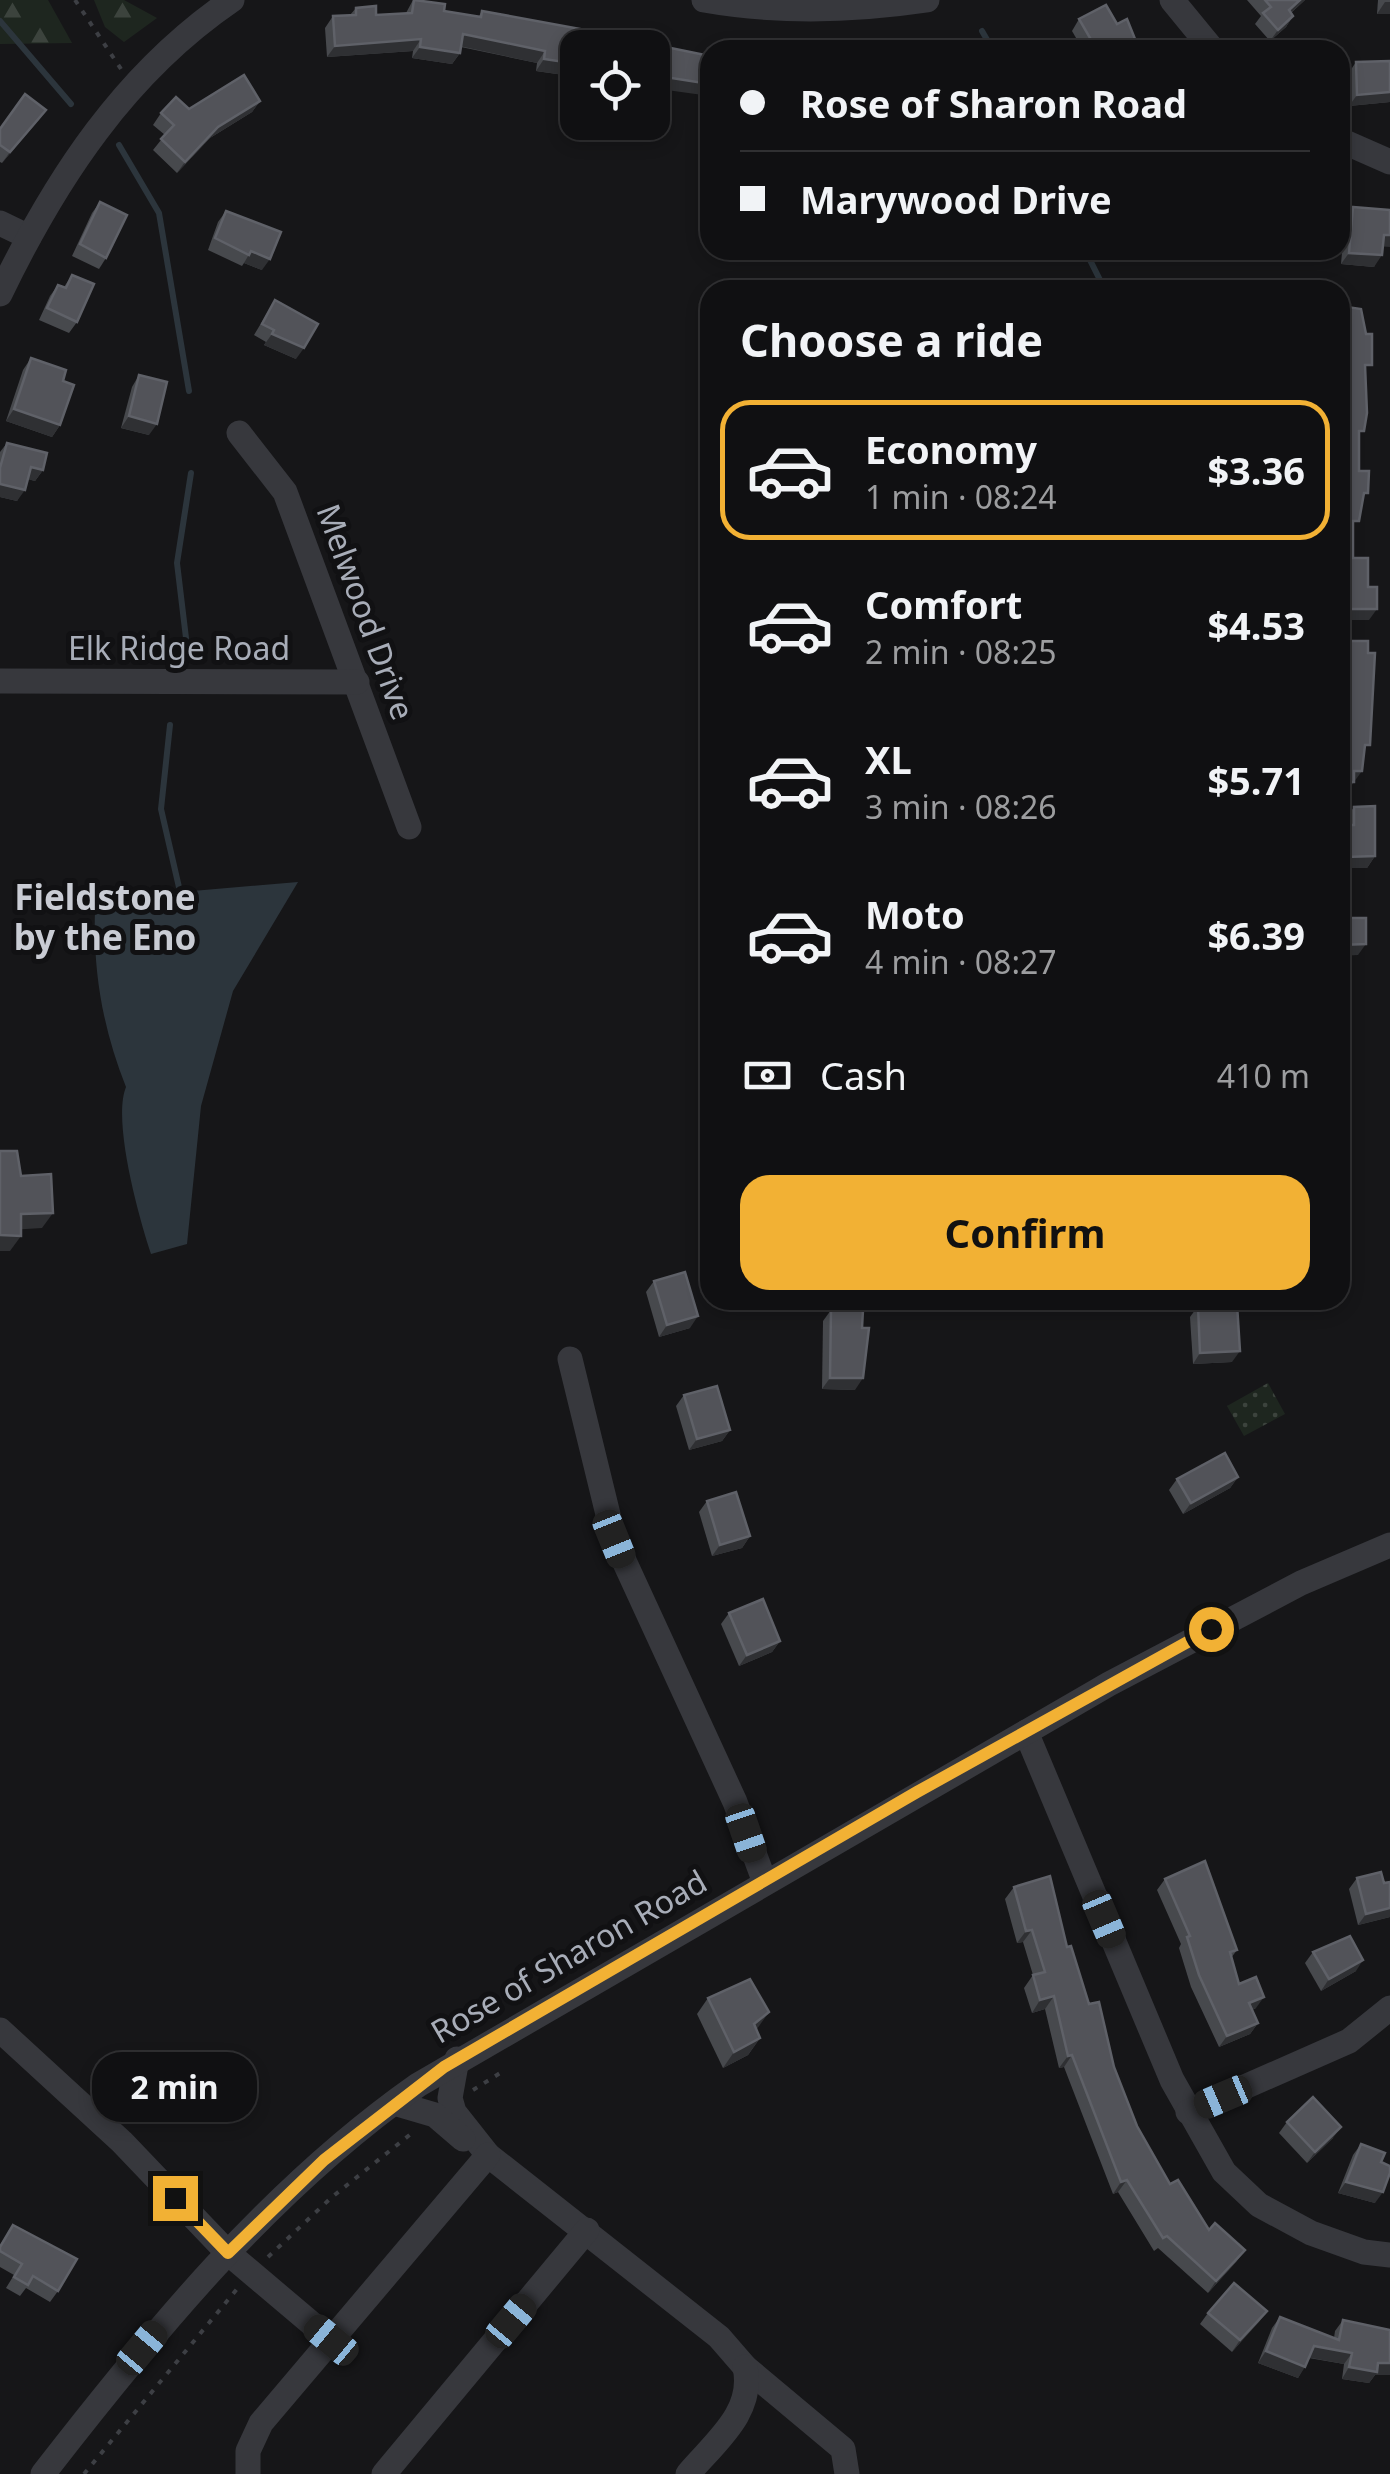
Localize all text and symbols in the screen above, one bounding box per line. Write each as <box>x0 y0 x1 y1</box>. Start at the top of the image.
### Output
map controls <box>560 30 670 140</box>
button: locate <box>560 30 670 140</box>
text: Rose of Sharon Road <box>800 77 1187 129</box>
text: Marywood Drive <box>800 173 1112 225</box>
text: Choose a ride <box>740 309 1043 370</box>
text: Economy <box>865 423 1037 475</box>
icon: car <box>745 425 835 515</box>
text: $3.36 <box>1207 444 1305 496</box>
text: 1 min · 08:24 <box>865 475 1057 518</box>
street label: Melwood Drive <box>307 498 425 725</box>
text: Comfort <box>865 578 1022 630</box>
icon: car <box>745 580 835 670</box>
text: $4.53 <box>1207 599 1305 651</box>
street label: Elk Ridge Road <box>68 626 290 669</box>
text: 2 min · 08:25 <box>865 630 1057 673</box>
text: XL <box>865 733 912 785</box>
icon: car <box>745 735 835 825</box>
text: $5.71 <box>1207 754 1305 806</box>
text: 3 min · 08:26 <box>865 785 1057 828</box>
district label: Fieldstone by the Eno <box>14 873 196 960</box>
text: Moto <box>865 888 965 940</box>
icon: car <box>745 890 835 980</box>
text: $6.39 <box>1207 909 1305 961</box>
text: 4 min · 08:27 <box>865 940 1057 983</box>
icon: cash <box>740 1048 795 1103</box>
text: Cash <box>820 1049 907 1101</box>
text: 410 m <box>1217 1054 1310 1097</box>
button: Confirm <box>740 1175 1310 1290</box>
car <box>589 1506 639 1572</box>
route start <box>1189 1607 1234 1652</box>
car <box>722 1800 770 1866</box>
street label: Rose of Sharon Road <box>422 1859 714 2052</box>
car <box>1078 1886 1130 1952</box>
callout: 2 min <box>92 2053 258 2123</box>
text: 2 min <box>130 2065 219 2108</box>
car <box>1190 2071 1256 2123</box>
route end <box>153 2176 198 2221</box>
car <box>480 2288 542 2354</box>
car <box>298 2309 364 2371</box>
car <box>111 2315 173 2381</box>

